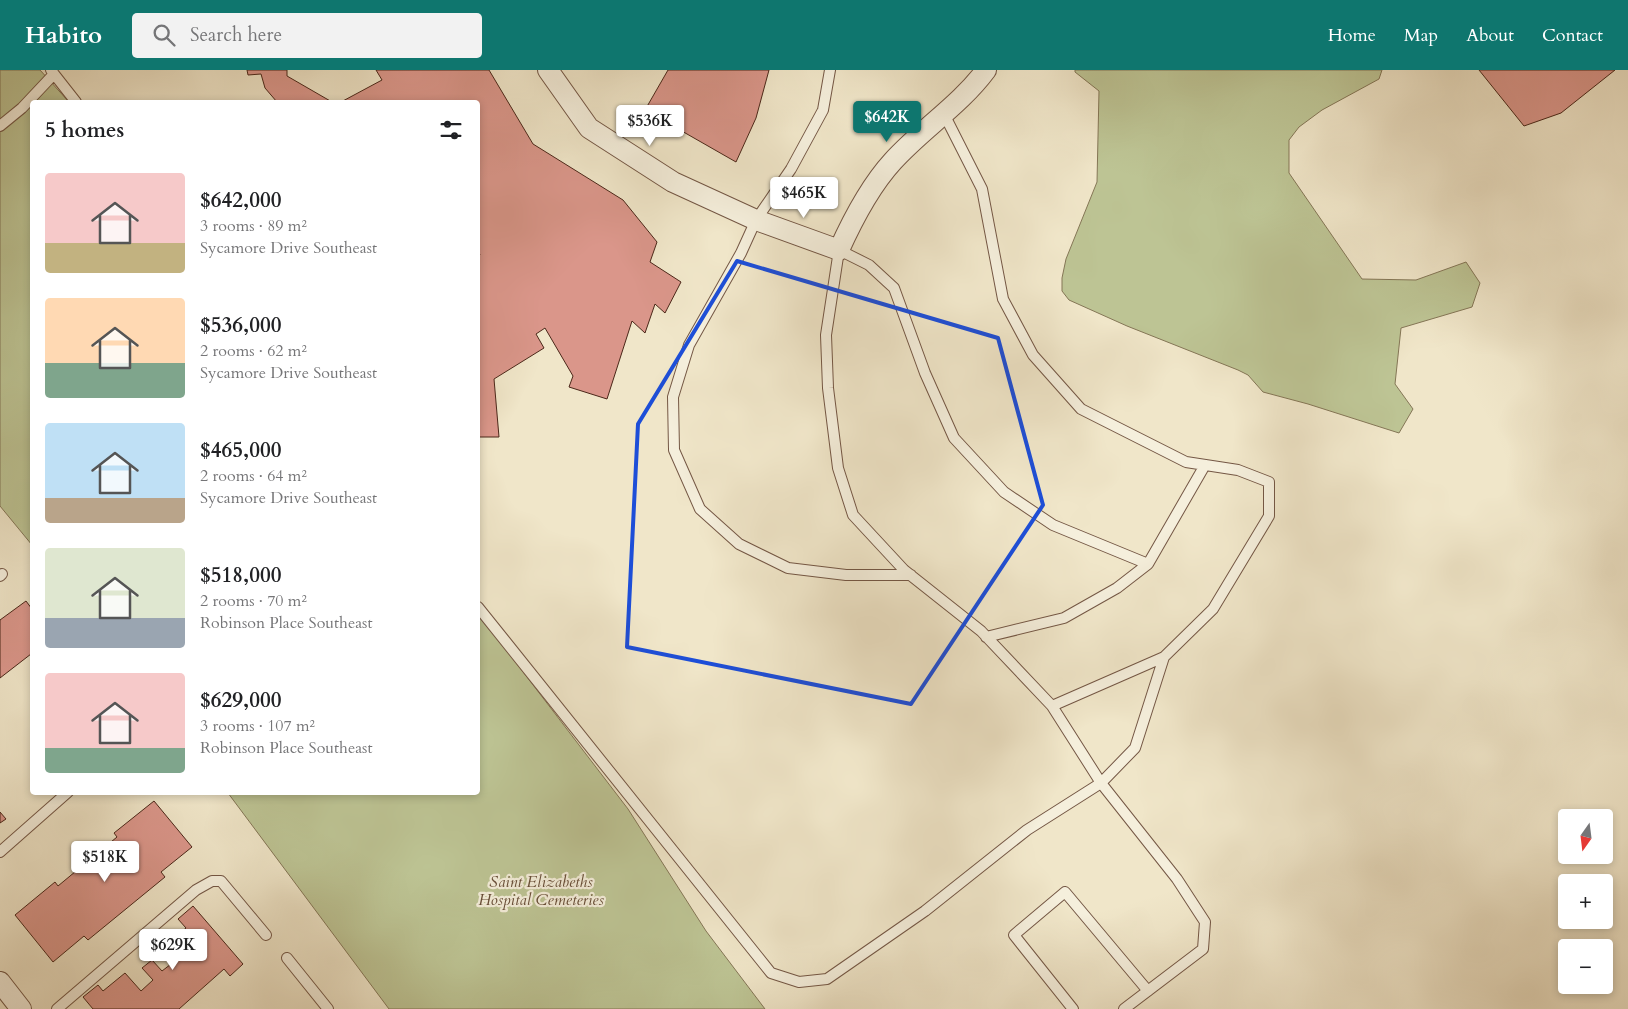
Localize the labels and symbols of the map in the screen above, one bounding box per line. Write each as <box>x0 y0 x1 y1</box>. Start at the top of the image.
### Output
pin: $642K <box>852 100 922 143</box>
pin: $536K <box>615 104 685 147</box>
pin: $465K <box>769 176 839 219</box>
north arrow <box>1558 809 1612 864</box>
pin: $518K <box>70 840 140 883</box>
park label: Saint Elizabeths Hospital Cemeteries <box>478 871 604 911</box>
pin: $629K <box>138 928 208 971</box>

